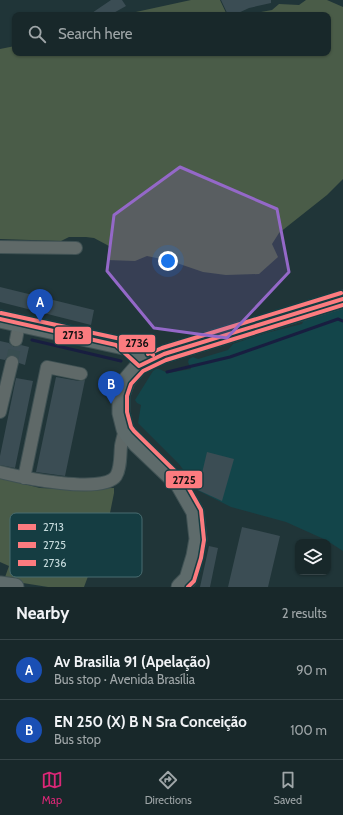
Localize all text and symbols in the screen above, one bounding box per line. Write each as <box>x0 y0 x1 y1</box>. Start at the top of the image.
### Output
search box <box>12 12 331 56</box>
icon: search <box>26 23 48 45</box>
text: Search here <box>58 25 133 43</box>
your location <box>158 251 178 271</box>
pin: A <box>27 289 53 322</box>
line badge: 2713 <box>54 326 92 345</box>
text: 2713 <box>62 328 84 342</box>
line badge: 2736 <box>118 334 156 353</box>
text: 2736 <box>125 336 149 350</box>
pin: B <box>98 371 124 404</box>
line badge: 2725 <box>165 470 203 489</box>
text: 2725 <box>172 473 196 487</box>
legend <box>10 513 142 577</box>
text: 2713 <box>43 520 64 534</box>
text: 2725 <box>43 538 66 552</box>
map controls <box>295 539 331 575</box>
button: layers <box>295 539 331 575</box>
text: 2736 <box>43 556 67 570</box>
text: Nearby <box>16 603 69 623</box>
text: 2 results <box>282 605 327 621</box>
text: Av Brasilia 91 (Apelação) <box>54 653 210 671</box>
text: A <box>25 662 33 678</box>
text: 90 m <box>296 662 327 678</box>
text: Bus stop · Avenida Brasília <box>54 671 195 687</box>
text: EN 250 (X) B N Sra Conceição <box>54 713 247 731</box>
text: B <box>25 722 33 738</box>
text: 100 m <box>290 722 327 738</box>
text: Bus stop <box>54 731 101 747</box>
tab: Map <box>41 769 63 807</box>
tab: Directions <box>145 769 192 807</box>
tab: Saved <box>274 769 302 807</box>

